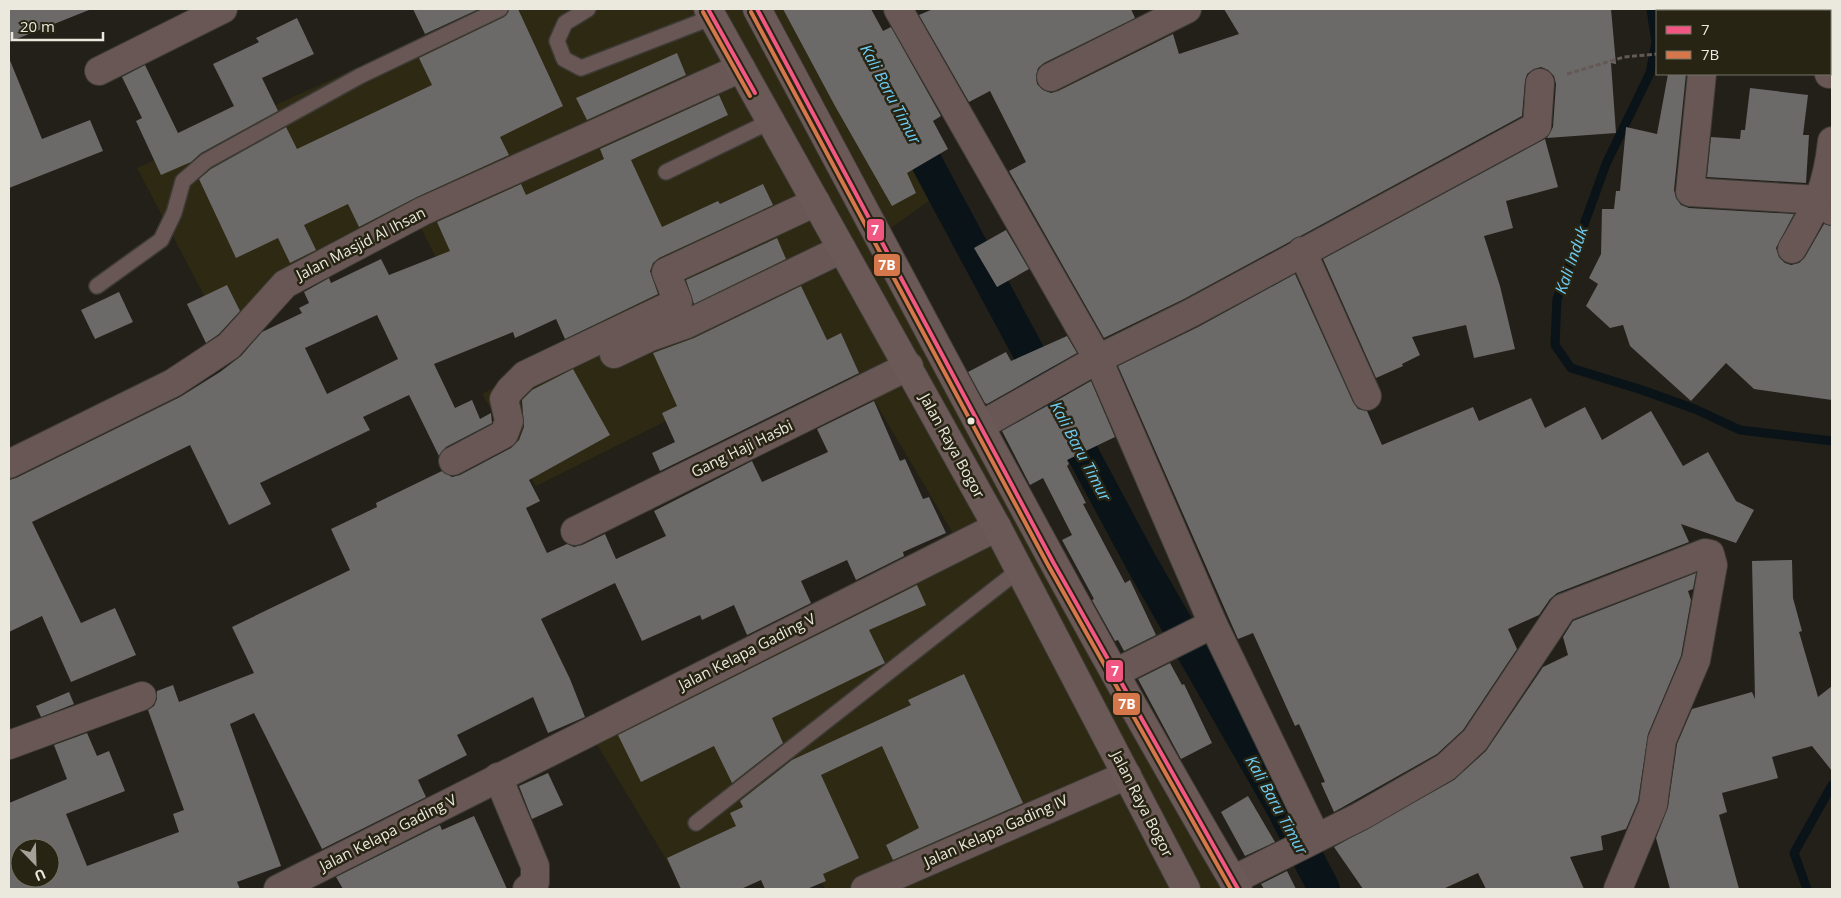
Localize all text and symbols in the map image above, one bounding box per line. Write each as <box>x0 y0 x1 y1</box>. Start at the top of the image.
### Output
scale bar <box>12 10 104 42</box>
legend <box>1656 10 1831 75</box>
text: 20 m <box>20 16 55 36</box>
text: 7 <box>1701 19 1710 39</box>
water label: Kali Baru Timur <box>855 40 927 148</box>
text: 7B <box>1701 44 1719 64</box>
street label: Jalan Masjid Al Ihsan <box>291 202 429 285</box>
line badge: 7 <box>866 218 885 242</box>
text: 7 <box>871 220 879 239</box>
water label: Kali Induk <box>1549 222 1593 297</box>
line badge: 7B <box>873 253 901 277</box>
text: 7B <box>878 255 896 274</box>
street label: Jalan Raya Bogor <box>915 388 990 502</box>
water label: Kali Baru Timur <box>1045 397 1117 505</box>
street label: Gang Haji Hasbi <box>687 415 796 481</box>
unlabelled marker <box>966 416 976 426</box>
street label: Jalan Kelapa Gading V <box>673 608 818 695</box>
line badge: 7 <box>1105 659 1124 683</box>
text: 7 <box>1111 661 1119 680</box>
line badge: 7B <box>1112 692 1141 716</box>
text: 7B <box>1118 694 1136 713</box>
street label: Jalan Raya Bogor <box>1107 745 1178 860</box>
water label: Kali Baru Timur <box>1241 752 1314 859</box>
street label: Jalan Kelapa Gading V <box>314 789 459 876</box>
street label: Jalan Kelapa Gading IV <box>919 789 1071 872</box>
north arrow <box>10 838 60 888</box>
text: U <box>32 865 49 886</box>

